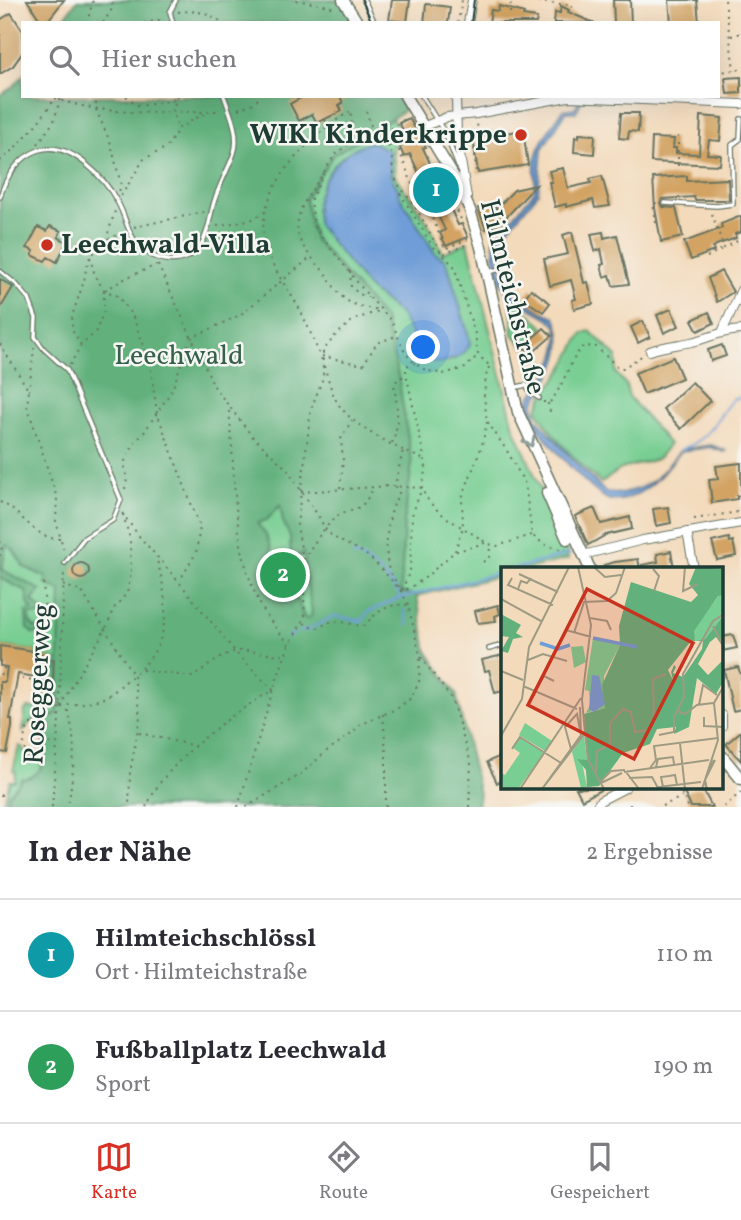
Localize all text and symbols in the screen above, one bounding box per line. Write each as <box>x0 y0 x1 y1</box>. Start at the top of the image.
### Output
search box <box>21 21 720 98</box>
icon: search <box>45 41 83 79</box>
text: Hier suchen <box>101 42 237 78</box>
place label: WIKI Kinderkrippe <box>250 116 507 155</box>
marker: WIKI Kinderkrippe <box>513 127 529 143</box>
pin: 1 <box>413 164 459 216</box>
street label: Hilmteichstraße <box>469 195 555 399</box>
place label: Leechwald-Villa <box>61 226 271 265</box>
marker: Leechwald-Villa <box>39 237 55 253</box>
your location <box>406 330 440 364</box>
park label: Leechwald <box>114 337 244 376</box>
one-way arrow <box>522 435 536 447</box>
pin: 2 <box>260 549 306 601</box>
inset map <box>501 567 724 790</box>
street label: Roseggerweg <box>15 602 63 766</box>
text: In der Nähe <box>28 832 192 874</box>
text: 2 Ergebnisse <box>586 837 713 869</box>
text: Hilmteichschlössl <box>95 921 316 957</box>
text: 1 <box>46 939 56 971</box>
text: 110 m <box>656 939 713 971</box>
text: Ort · Hilmteichstraße <box>95 957 307 989</box>
text: Fußballplatz Leechwald <box>95 1033 387 1069</box>
text: 2 <box>45 1051 57 1083</box>
text: 190 m <box>653 1051 713 1083</box>
text: Sport <box>95 1069 151 1101</box>
tab: Karte <box>91 1138 137 1206</box>
tab: Route <box>319 1138 368 1206</box>
tab: Gespeichert <box>550 1138 650 1206</box>

